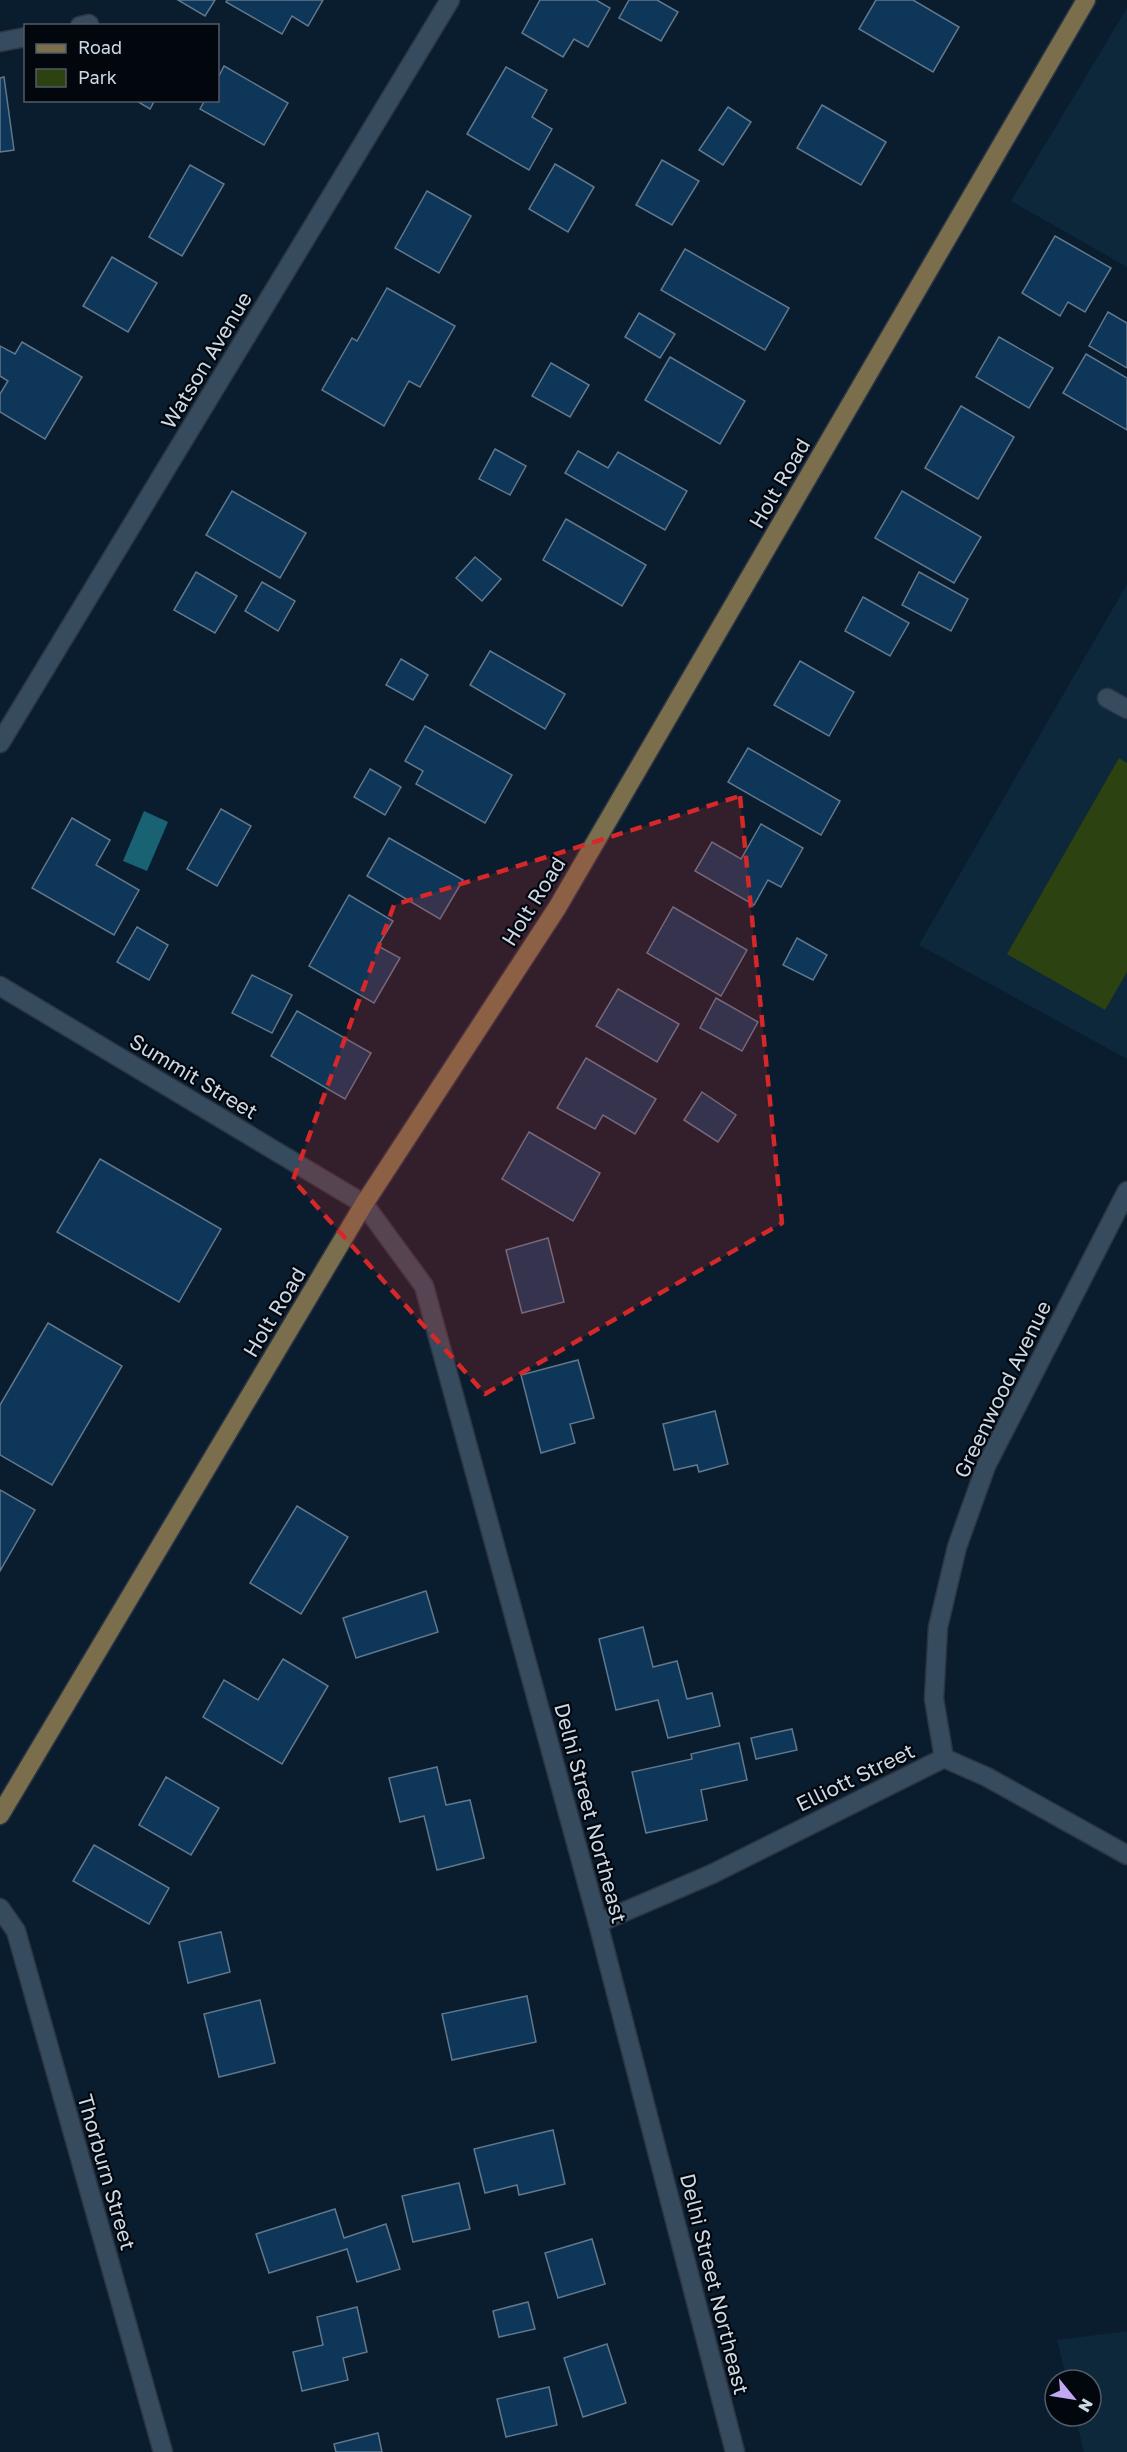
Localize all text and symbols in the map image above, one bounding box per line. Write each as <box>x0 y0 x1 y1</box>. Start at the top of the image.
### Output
legend <box>24 24 219 102</box>
text: Road <box>78 36 122 58</box>
text: Park <box>78 66 117 88</box>
street label: Watson Avenue <box>155 287 257 433</box>
street label: Holt Road <box>743 433 815 533</box>
street label: Holt Road <box>495 852 571 950</box>
street label: Summit Street <box>125 1028 263 1124</box>
street label: Holt Road <box>237 1262 311 1362</box>
street label: Greenwood Avenue <box>948 1296 1056 1482</box>
street label: Delhi Street Northeast <box>549 1700 633 1926</box>
street label: Elliott Street <box>792 1737 918 1817</box>
street label: Thorburn Street <box>72 2091 142 2253</box>
street label: Delhi Street Northeast <box>675 2171 755 2397</box>
north arrow <box>1043 2368 1103 2428</box>
text: N <box>1074 2395 1098 2416</box>

